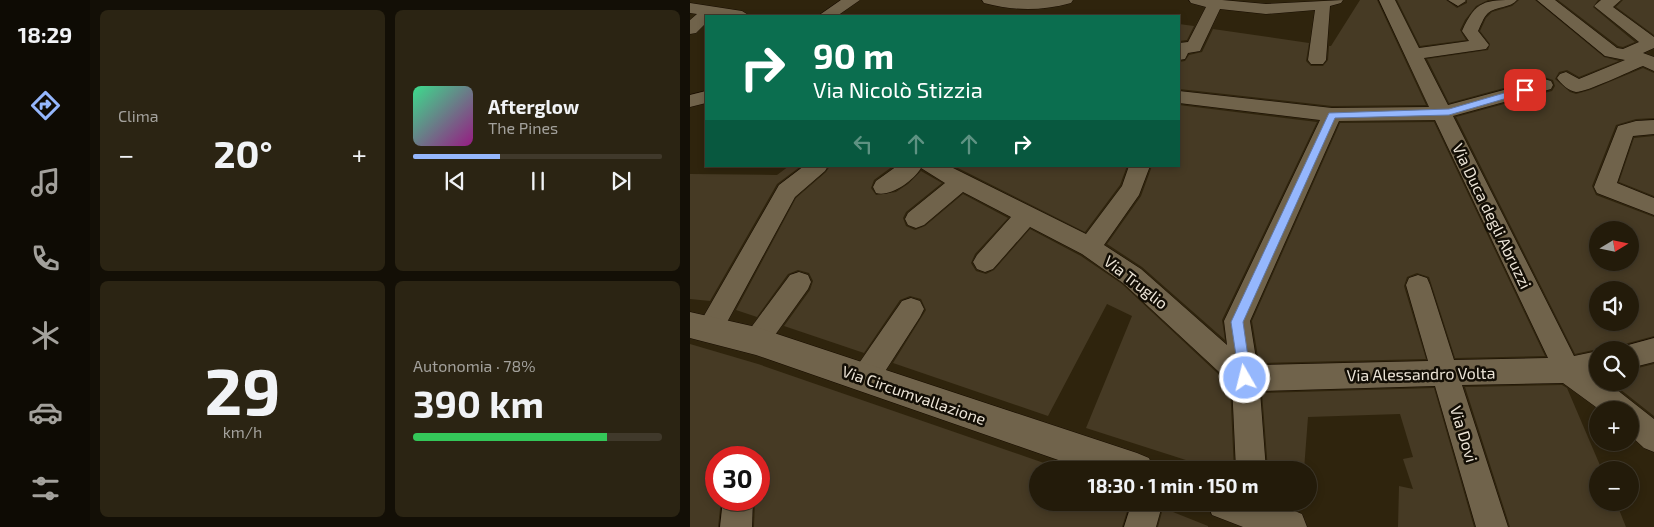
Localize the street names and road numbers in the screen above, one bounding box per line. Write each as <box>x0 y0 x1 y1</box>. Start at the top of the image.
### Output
street label: Via Duca degli Abruzzi <box>1449 140 1536 292</box>
street label: Via Truglio <box>1101 251 1172 312</box>
street label: Via Circumvallazione <box>840 361 989 428</box>
street label: Via Alessandro Volta <box>1346 363 1496 384</box>
street label: Via Dovi <box>1447 403 1482 464</box>

